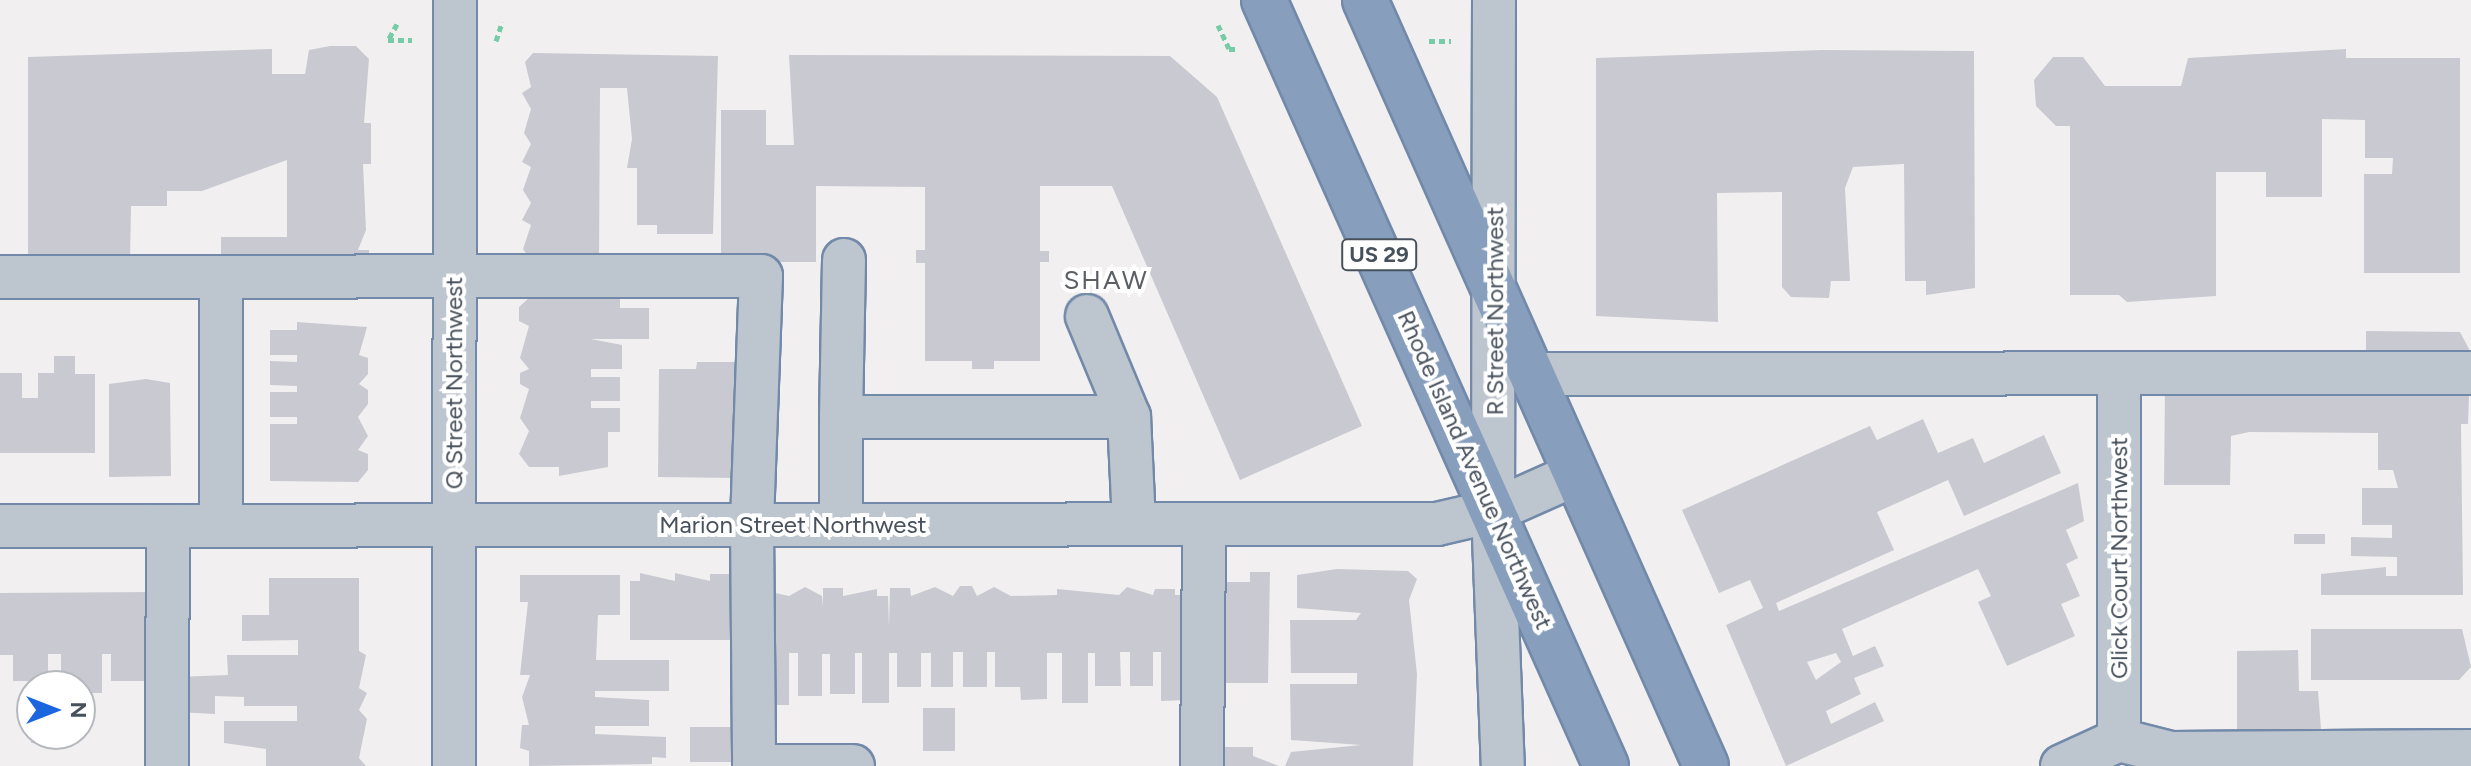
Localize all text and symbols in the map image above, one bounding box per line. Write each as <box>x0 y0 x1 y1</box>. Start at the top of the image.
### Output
street label: R Street Northwest <box>1481 207 1509 415</box>
road number: US 29 <box>1341 237 1417 273</box>
district label: SHAW <box>1063 265 1149 297</box>
street label: Q Street Northwest <box>440 277 468 489</box>
street label: Rhode Island Avenue Northwest <box>1391 306 1559 634</box>
street label: Glick Court Northwest <box>2105 437 2133 679</box>
street label: Marion Street Northwest <box>659 511 927 539</box>
north arrow <box>16 670 96 750</box>
text: N <box>65 701 92 719</box>

